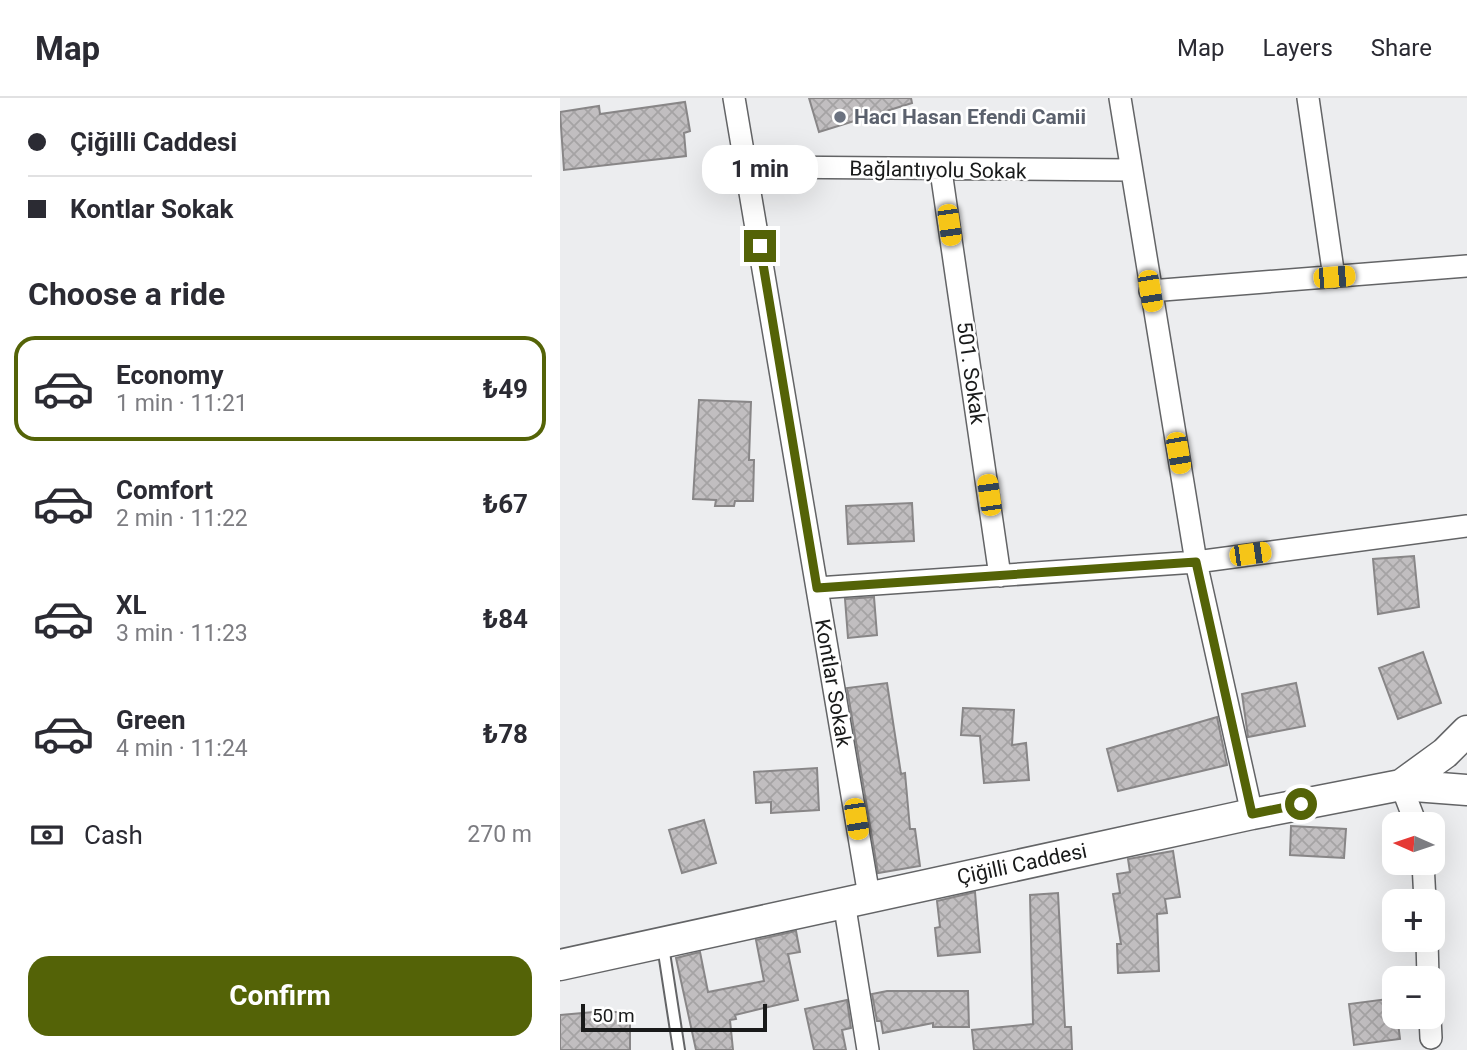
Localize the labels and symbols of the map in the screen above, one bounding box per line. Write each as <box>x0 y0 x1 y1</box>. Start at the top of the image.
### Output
place label: Hacı Hasan Efendi Camii <box>854 105 1086 129</box>
marker: Hacı Hasan Efendi Camii <box>832 109 848 125</box>
callout: 1 min <box>702 144 818 194</box>
street label: Bağlantıyolu Sokak <box>849 156 1027 184</box>
car <box>936 203 963 247</box>
route end <box>744 230 776 262</box>
car <box>1313 265 1356 289</box>
car <box>1137 268 1164 314</box>
street label: 501. Sokak <box>952 320 990 426</box>
car <box>1165 430 1192 476</box>
car <box>976 473 1003 517</box>
car <box>1228 541 1273 567</box>
street label: Kontlar Sokak <box>810 617 856 749</box>
route start <box>1285 788 1317 820</box>
car <box>843 797 870 841</box>
north arrow <box>1382 812 1446 875</box>
street label: Çiğilli Caddesi <box>955 839 1089 889</box>
scale bar <box>581 1001 766 1033</box>

